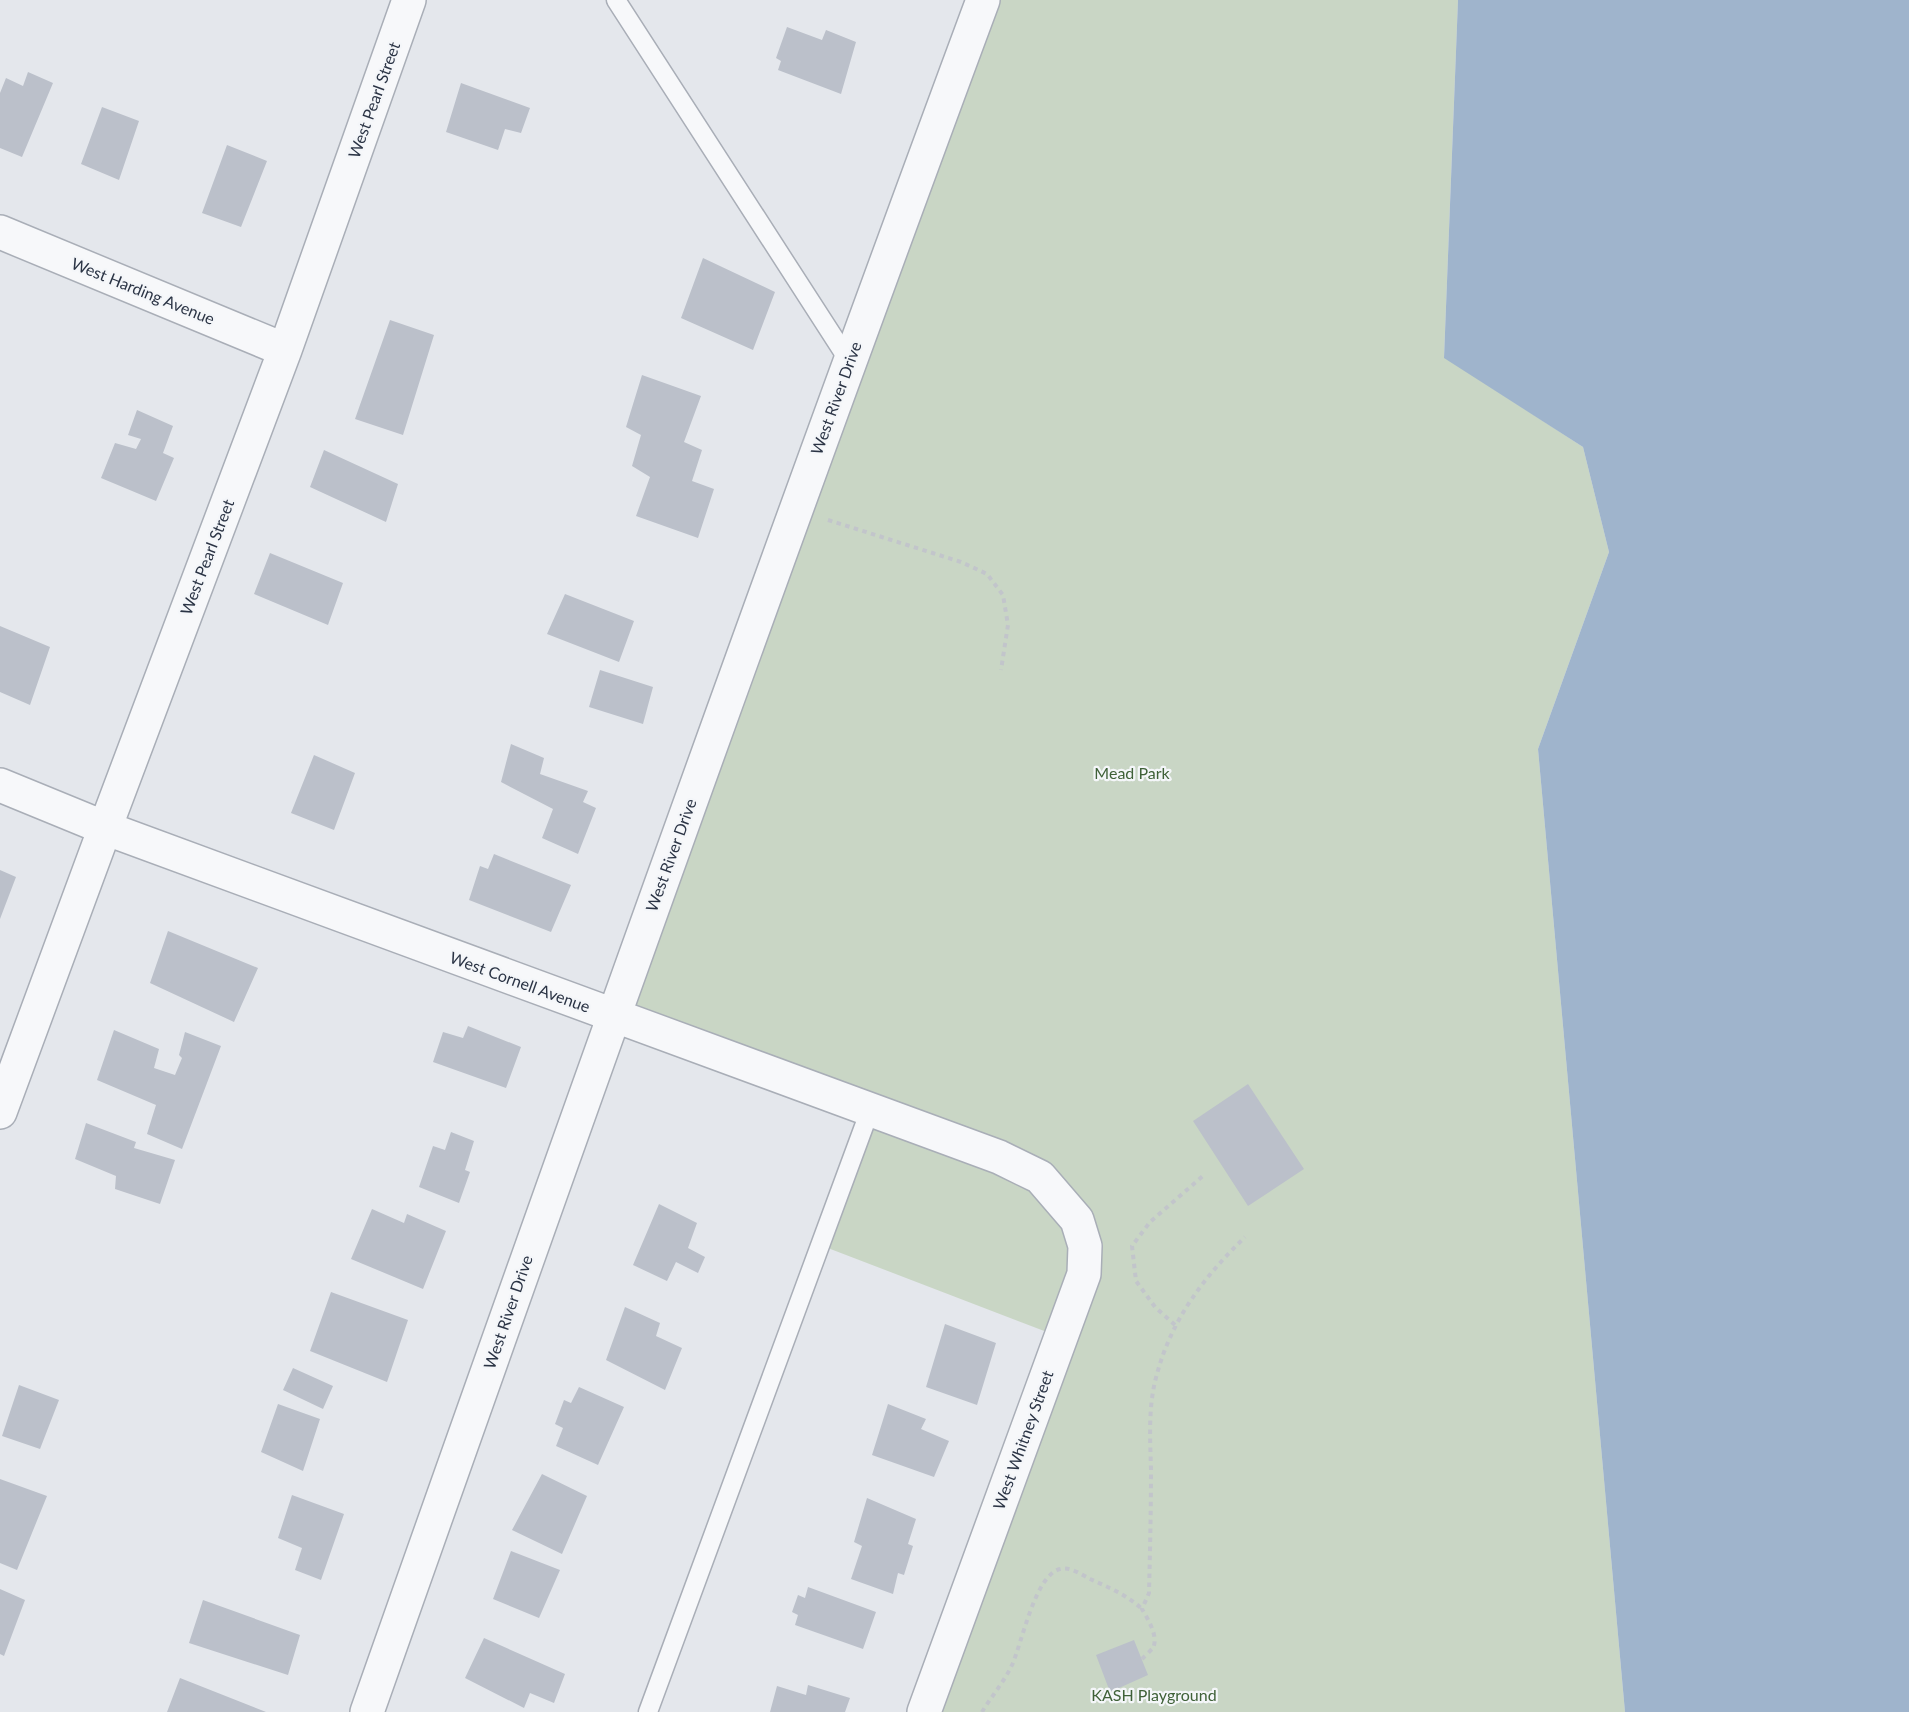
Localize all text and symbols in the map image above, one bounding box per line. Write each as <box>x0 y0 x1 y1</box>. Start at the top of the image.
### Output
street label: West Pearl Street <box>344 39 403 161</box>
street label: West Harding Avenue <box>69 253 218 328</box>
street label: West River Drive <box>806 339 865 457</box>
street label: West Pearl Street <box>176 496 237 617</box>
park label: Mead Park <box>1094 763 1171 782</box>
street label: West River Drive <box>641 796 700 914</box>
street label: West Cornell Avenue <box>447 947 593 1016</box>
street label: West River Drive <box>479 1253 536 1371</box>
street label: West Whitney Street <box>988 1367 1057 1512</box>
park label: KASH Playground <box>1091 1685 1217 1704</box>

